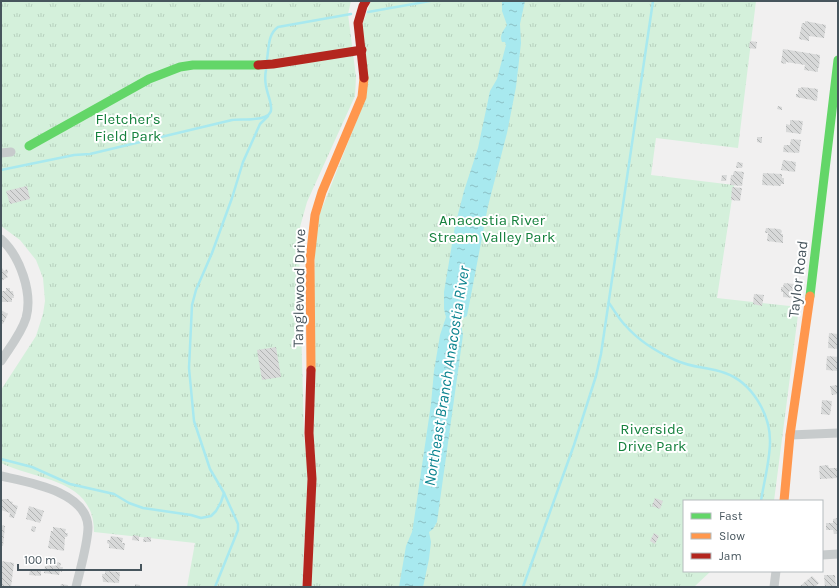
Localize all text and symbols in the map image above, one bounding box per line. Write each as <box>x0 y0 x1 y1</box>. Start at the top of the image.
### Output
park label: Fletcher's Field Park <box>94 110 162 145</box>
park label: Anacostia River Stream Valley Park <box>429 211 555 246</box>
street label: Tanglewood Drive <box>289 229 309 347</box>
street label: Taylor Road <box>784 240 812 318</box>
water label: Northeast Branch Anacostia River <box>420 264 473 487</box>
park label: Riverside Drive Park <box>617 420 687 455</box>
legend <box>683 500 823 572</box>
text: Fast <box>719 509 743 523</box>
text: Slow <box>719 529 745 543</box>
scale bar <box>18 546 141 572</box>
text: Jam <box>719 549 742 563</box>
text: 100 m <box>24 553 56 567</box>

